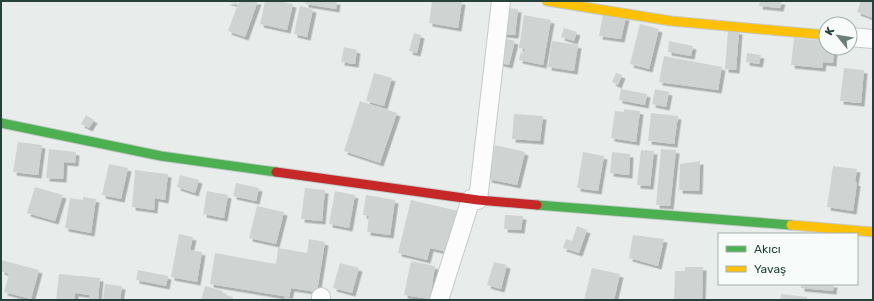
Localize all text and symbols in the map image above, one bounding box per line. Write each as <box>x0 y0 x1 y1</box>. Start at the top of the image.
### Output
north arrow <box>818 16 858 56</box>
text: K <box>822 24 838 38</box>
legend <box>718 233 858 285</box>
text: Akıcı <box>754 242 781 256</box>
text: Yavaş <box>754 262 786 276</box>

